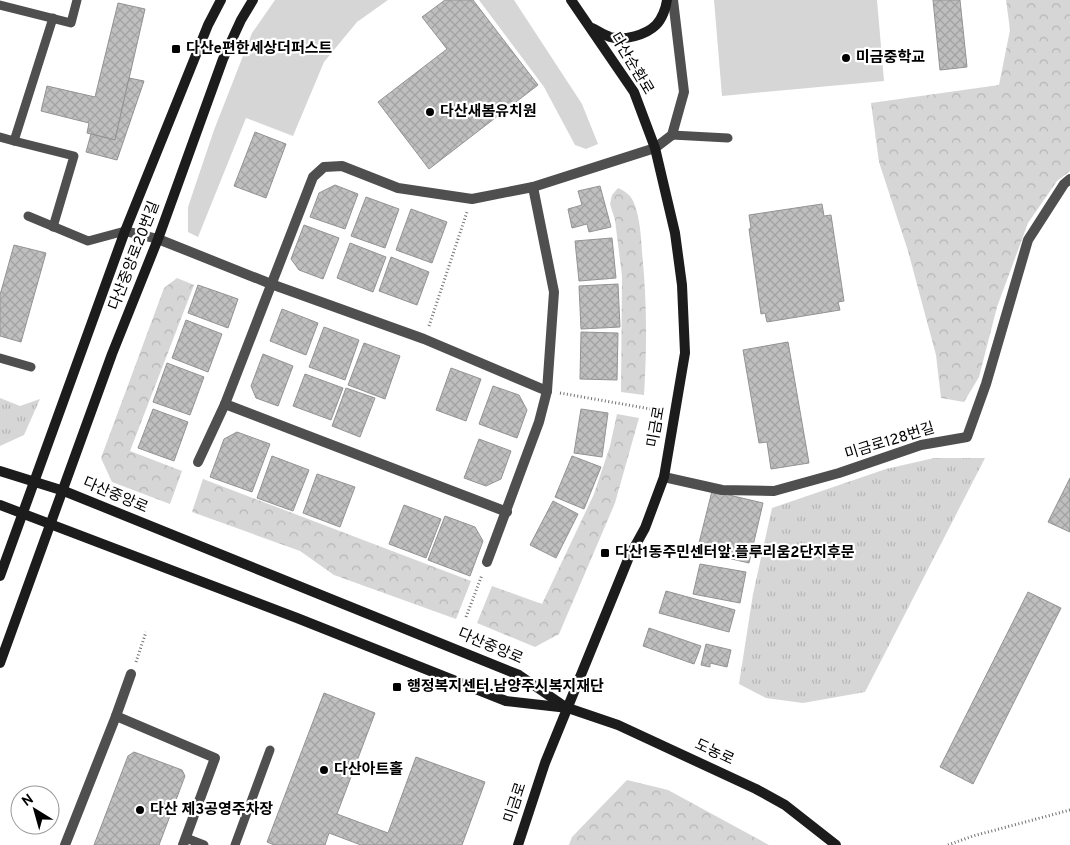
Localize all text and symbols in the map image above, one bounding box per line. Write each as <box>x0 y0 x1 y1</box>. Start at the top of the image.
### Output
street label: 다산순환로 <box>605 29 658 98</box>
place label: 다산e편한세상더퍼스트 <box>186 40 333 59</box>
marker: 다산e편한세상더퍼스트 <box>170 43 182 55</box>
place label: 미금중학교 <box>856 48 925 68</box>
marker: 미금중학교 <box>840 52 852 64</box>
place label: 다산새봄유치원 <box>440 103 537 122</box>
marker: 다산새봄유치원 <box>424 106 436 118</box>
street label: 다산중앙로20번길 <box>105 199 165 313</box>
street label: 미금로 <box>644 405 670 449</box>
street label: 미금로128번길 <box>843 419 937 465</box>
street label: 다산중앙로 <box>80 474 150 518</box>
place label: 다산1동주민센터앞.플루리움2단지후문 <box>615 544 855 563</box>
marker: 다산1동주민센터앞.플루리움2단지후문 <box>599 547 611 559</box>
street label: 다산중앙로 <box>455 625 525 669</box>
place label: 행정복지센터.남양주시복지재단 <box>407 678 604 697</box>
marker: 행정복지센터.남양주시복지재단 <box>391 681 403 693</box>
street label: 도농로 <box>691 736 737 770</box>
place label: 다산아트홀 <box>334 761 403 780</box>
marker: 다산아트홀 <box>318 764 330 776</box>
street label: 미금로 <box>501 780 531 826</box>
north arrow <box>10 785 60 835</box>
text: N <box>19 791 37 811</box>
place label: 다산 제3공영주차장 <box>150 801 273 820</box>
marker: 다산 제3공영주차장 <box>134 804 146 816</box>

